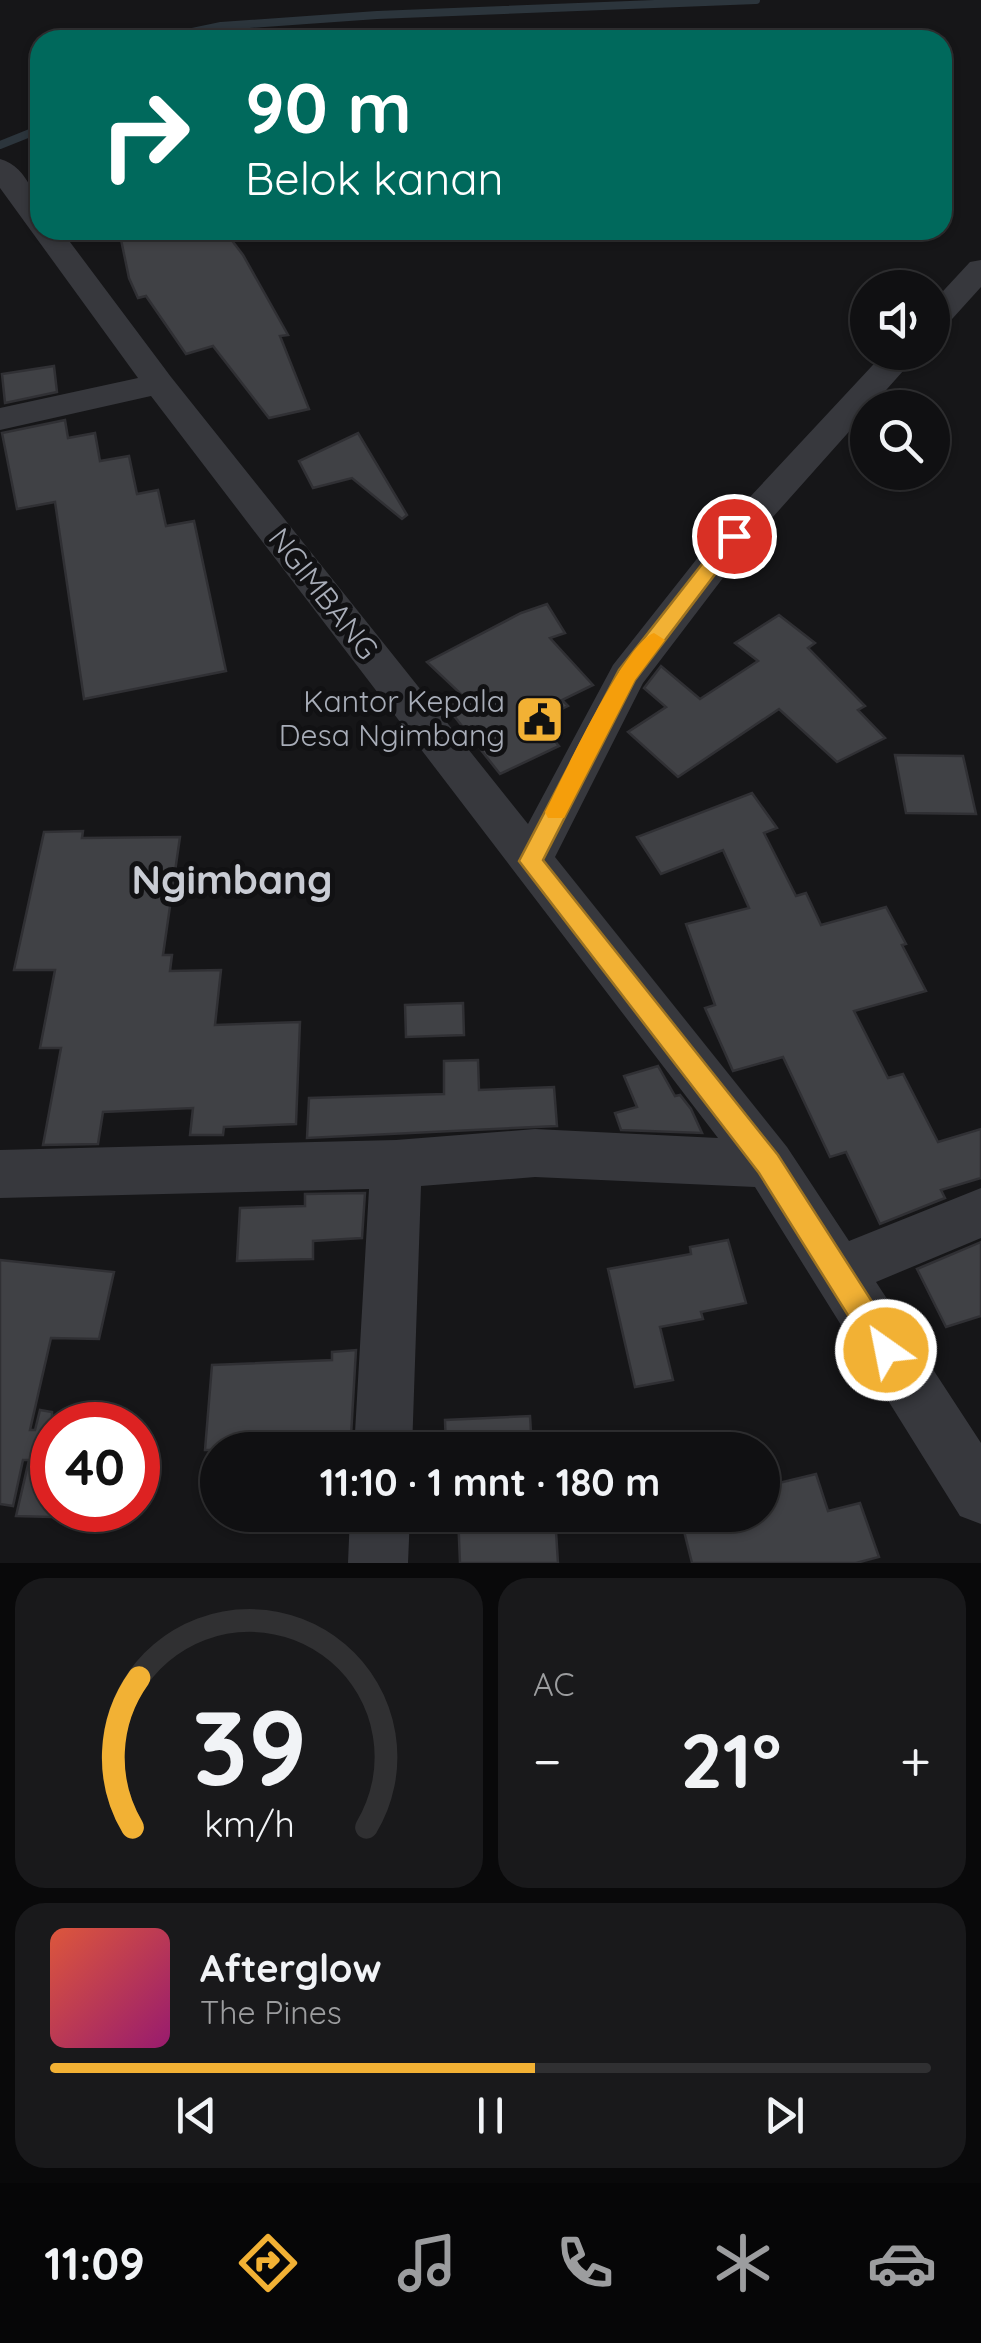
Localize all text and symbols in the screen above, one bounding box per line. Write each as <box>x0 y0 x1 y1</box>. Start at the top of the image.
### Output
text: 90 m <box>245 63 412 151</box>
icon: right <box>80 70 210 200</box>
text: Belok kanan <box>245 150 504 206</box>
map controls <box>850 270 950 490</box>
button: sound <box>850 270 950 370</box>
button: search <box>850 390 950 490</box>
pin <box>692 494 777 579</box>
icon: arrive <box>707 509 762 564</box>
street label: NGIMBANG <box>261 520 387 667</box>
place label: Kantor Kepala Desa Ngimbang <box>279 682 505 754</box>
public building icon: Kantor Kepala Desa Ngimbang <box>514 693 566 745</box>
district label: Ngimbang <box>132 854 332 904</box>
position arrow <box>834 1298 938 1402</box>
speed limit sign: 40 <box>30 1402 160 1532</box>
text: 11:10 · 1 mnt · 180 m <box>320 1458 660 1506</box>
text: AC <box>533 1664 574 1704</box>
text: 39 <box>192 1681 306 1811</box>
text: 21° <box>680 1713 781 1807</box>
text: − <box>533 1726 562 1795</box>
text: + <box>900 1726 931 1795</box>
text: km/h <box>204 1801 294 1846</box>
text: Afterglow <box>200 1944 382 1992</box>
text: The Pines <box>200 1992 342 2032</box>
icon: previous <box>169 2088 224 2143</box>
icon: pause <box>463 2088 518 2143</box>
icon: next <box>757 2088 812 2143</box>
icon: directions <box>233 2228 303 2298</box>
icon: music <box>392 2228 462 2298</box>
icon: phone <box>550 2228 620 2298</box>
icon: climate <box>708 2228 778 2298</box>
icon: car <box>867 2228 937 2298</box>
text: 11:09 <box>44 2235 145 2291</box>

